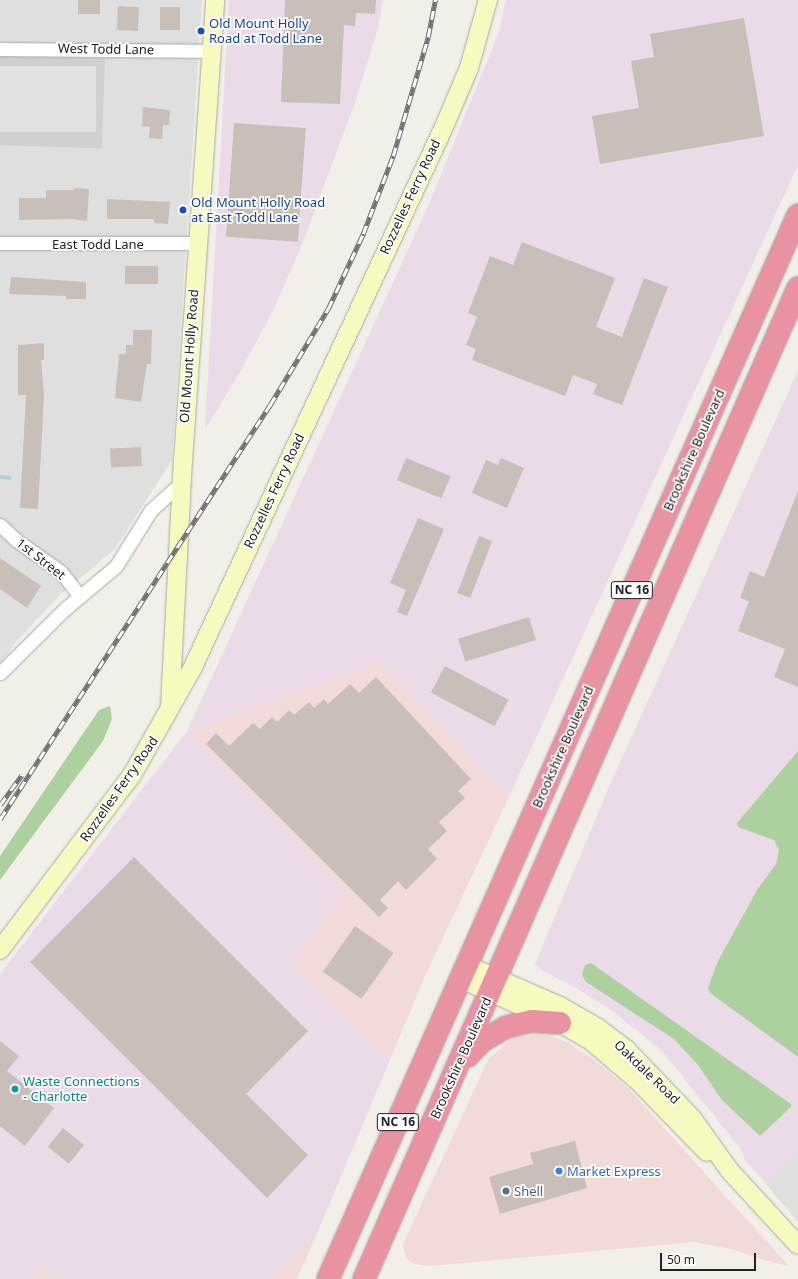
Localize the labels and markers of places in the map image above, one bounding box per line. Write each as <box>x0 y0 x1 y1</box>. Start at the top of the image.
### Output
place label: Old Mount Holly Road at Todd Lane <box>209 16 322 47</box>
marker: Old Mount Holly Road at Todd Lane <box>196 26 206 36</box>
place label: Old Mount Holly Road at East Todd Lane <box>191 195 325 226</box>
marker: Old Mount Holly Road at East Todd Lane <box>178 205 188 215</box>
place label: Waste Connections - Charlotte <box>23 1074 140 1105</box>
marker: Waste Connections - Charlotte <box>10 1084 20 1094</box>
place label: Market Express <box>567 1163 661 1179</box>
marker: Market Express <box>554 1166 564 1176</box>
place label: Shell <box>514 1183 543 1199</box>
marker: Shell <box>501 1186 511 1196</box>

